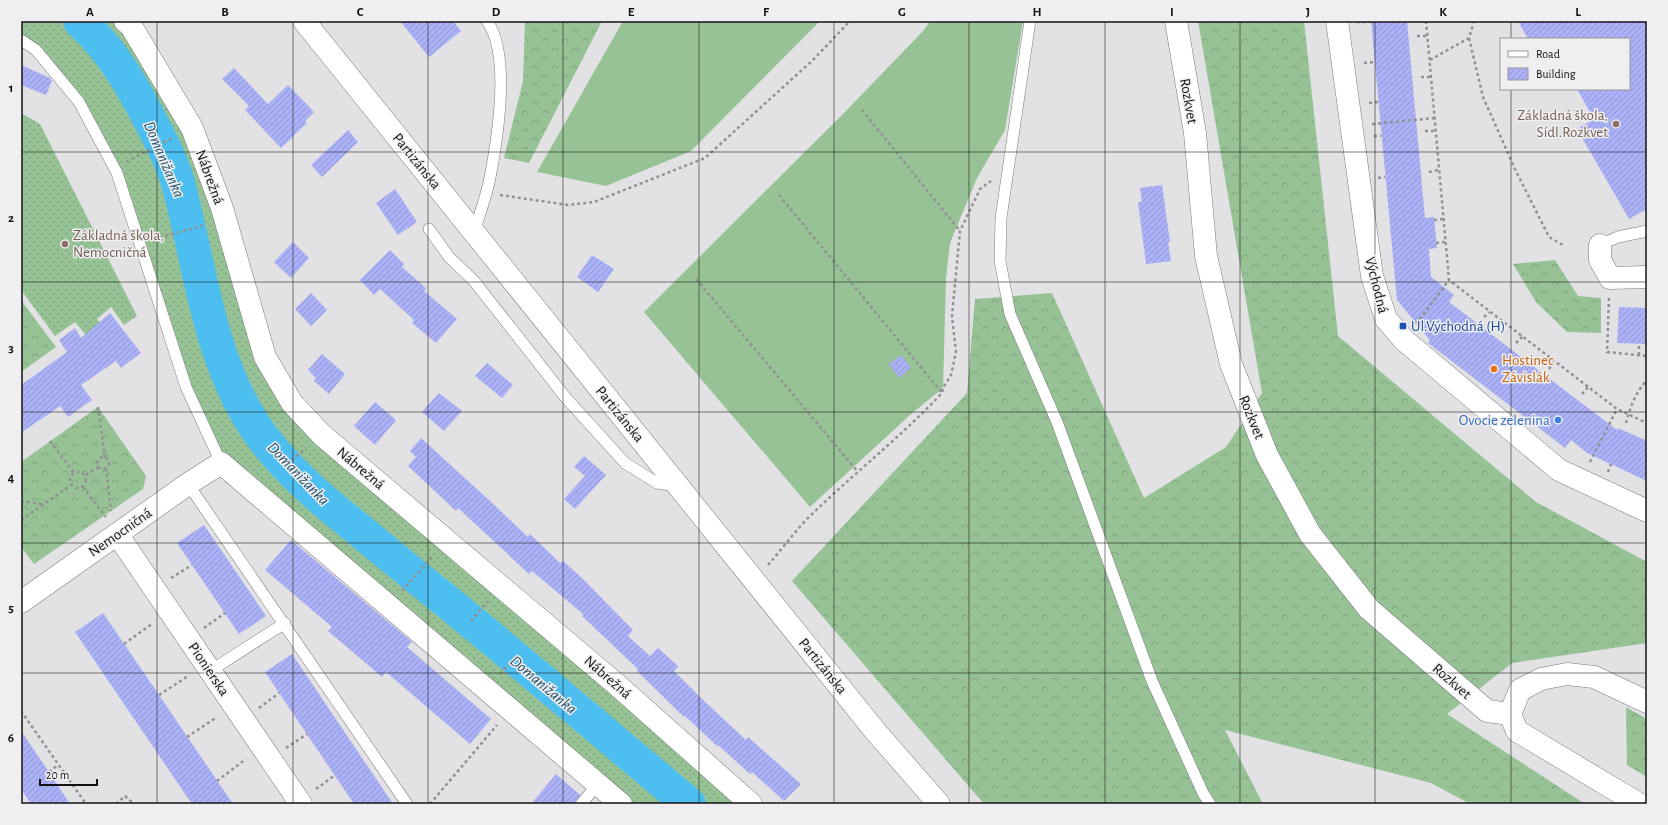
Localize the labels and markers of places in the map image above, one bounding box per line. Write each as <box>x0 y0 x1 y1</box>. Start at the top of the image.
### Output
place label: Základná škola, Sídl.Rozkvet <box>1517 108 1608 140</box>
marker: Základná škola, Sídl.Rozkvet <box>1611 119 1621 129</box>
place label: Základná škola, Nemocničná <box>73 228 164 260</box>
marker: Základná škola, Nemocničná <box>60 239 70 249</box>
place label: Ul.Východná (H) <box>1411 319 1505 334</box>
marker: Ul.Východná (H) <box>1398 321 1408 331</box>
place label: Hostinec Závislák <box>1502 353 1554 385</box>
marker: Hostinec Závislák <box>1489 364 1499 374</box>
place label: Ovocie zelenina <box>1459 413 1550 428</box>
marker: Ovocie zelenina <box>1553 415 1563 425</box>

